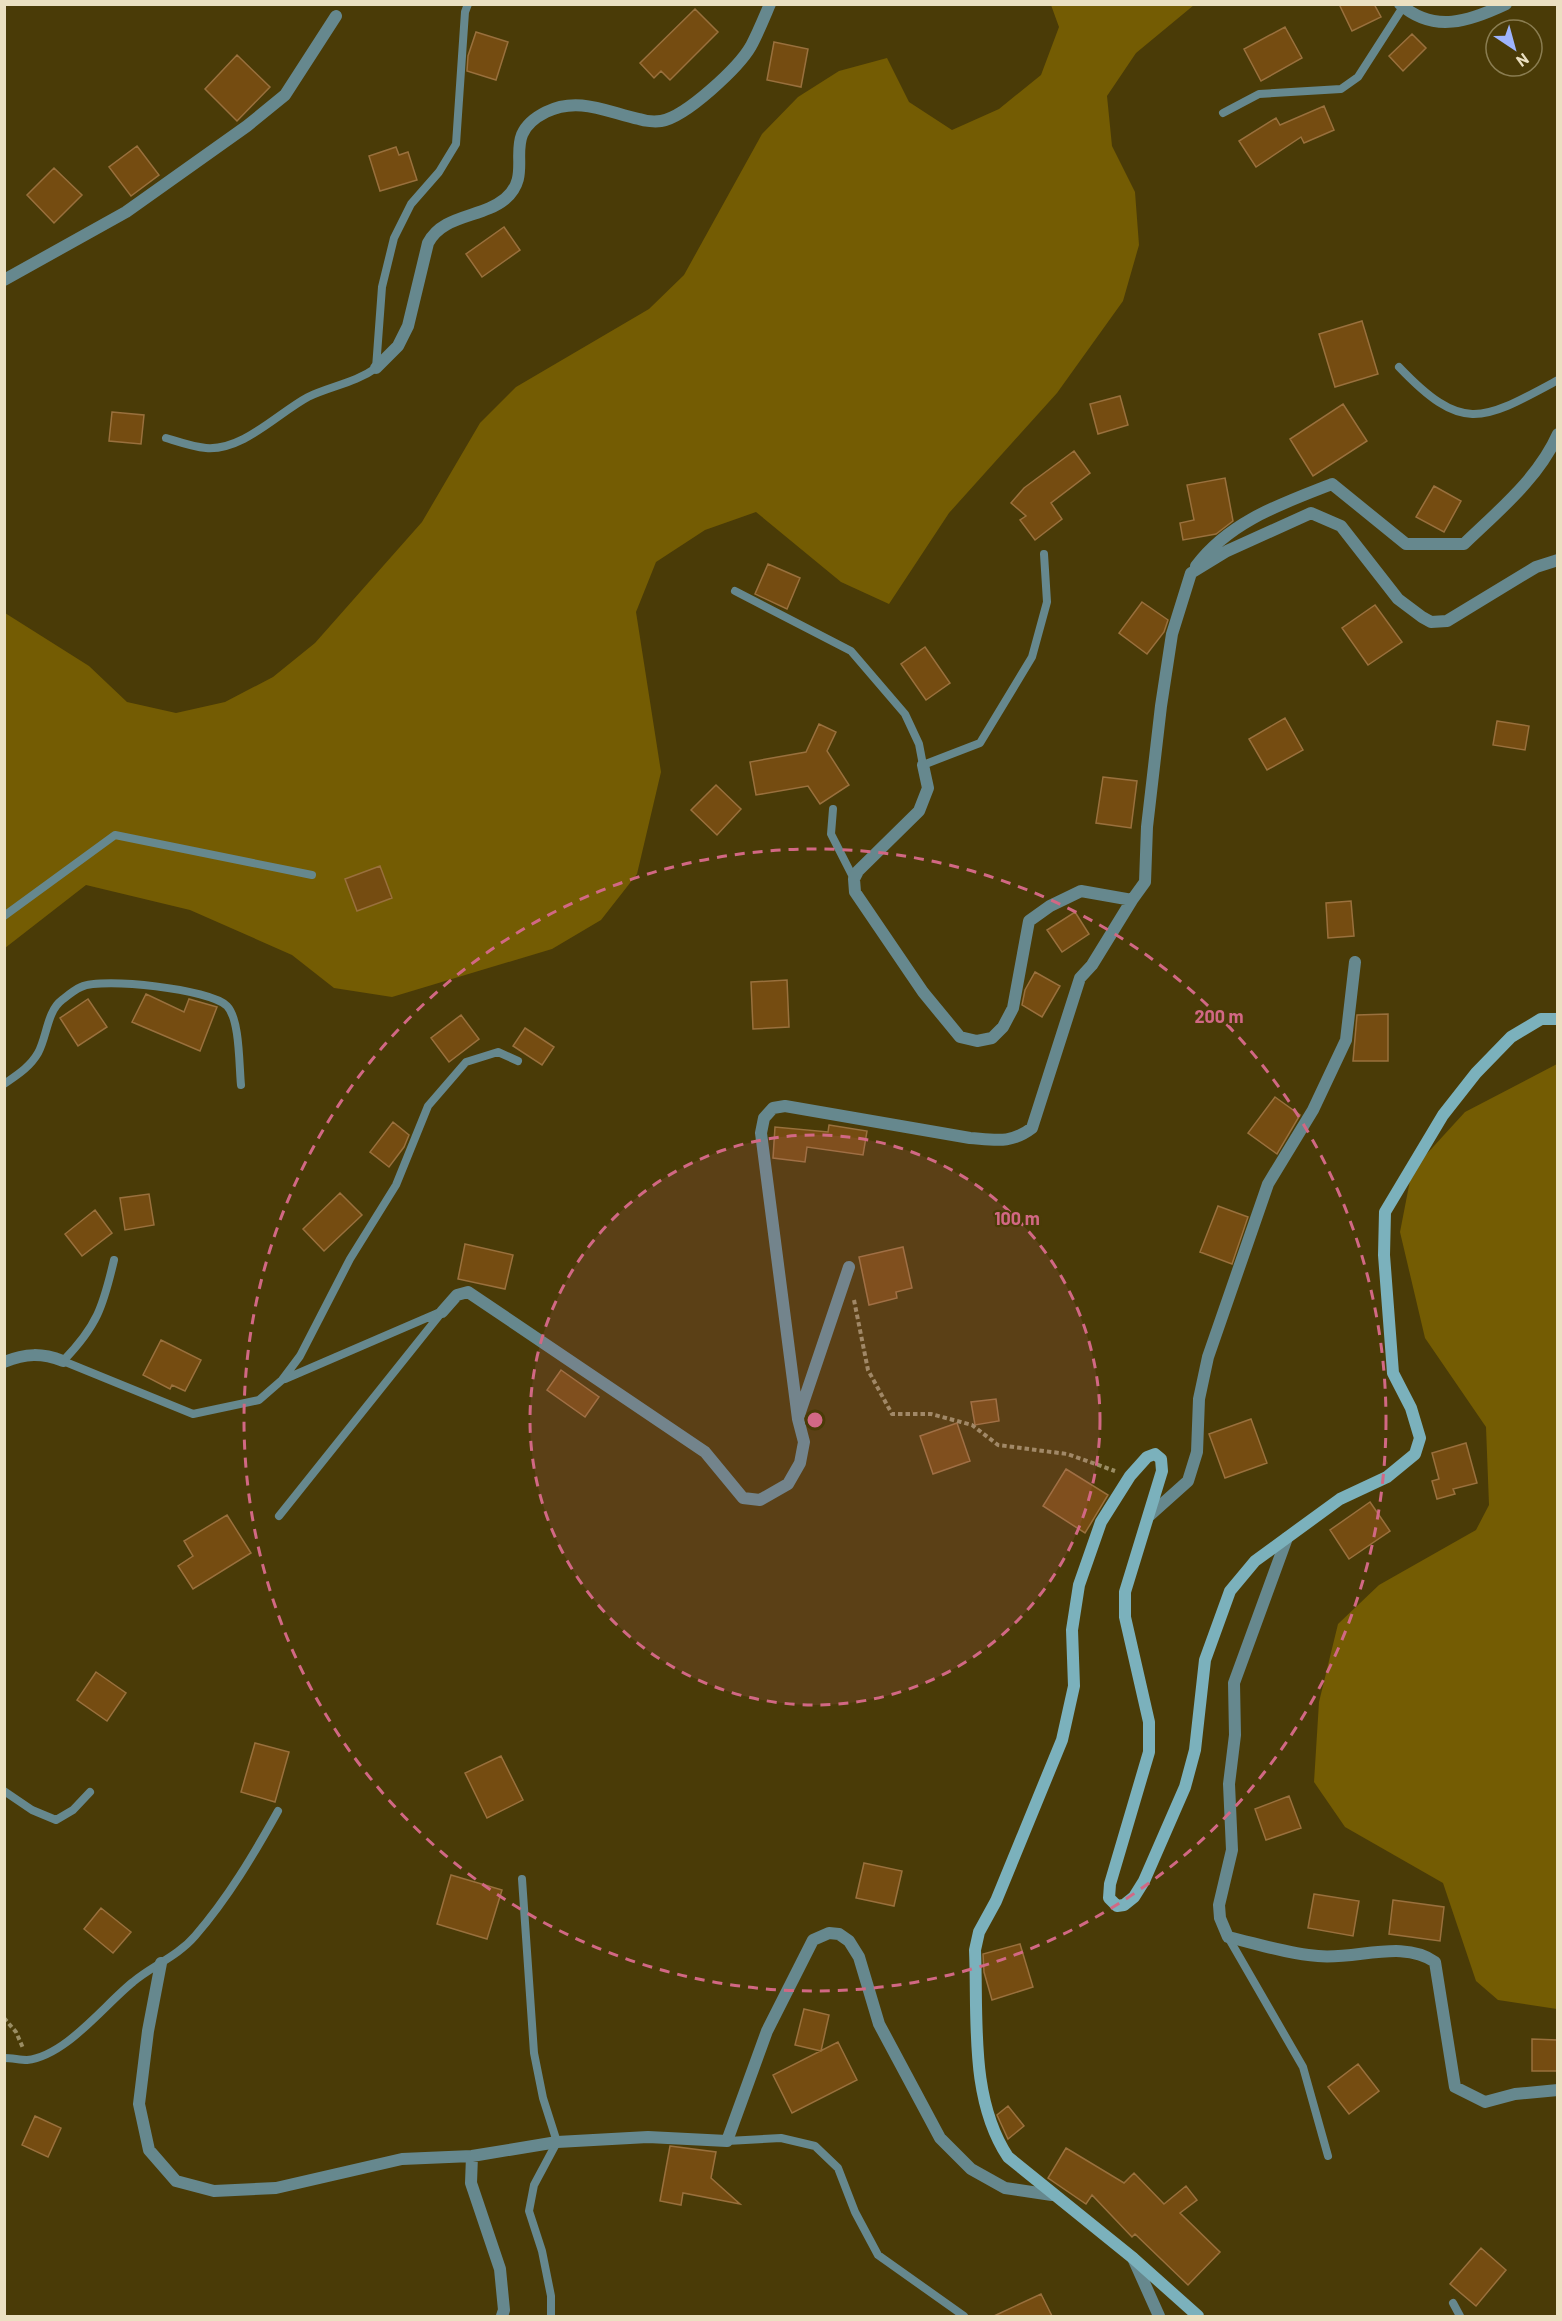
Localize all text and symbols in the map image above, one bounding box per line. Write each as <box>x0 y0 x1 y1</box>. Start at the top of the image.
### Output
north arrow <box>1484 18 1544 78</box>
text: N <box>1513 50 1533 71</box>
text: 200 m <box>1194 1005 1244 1027</box>
text: 100 m <box>994 1207 1040 1229</box>
centre of rings <box>805 1410 825 1430</box>

